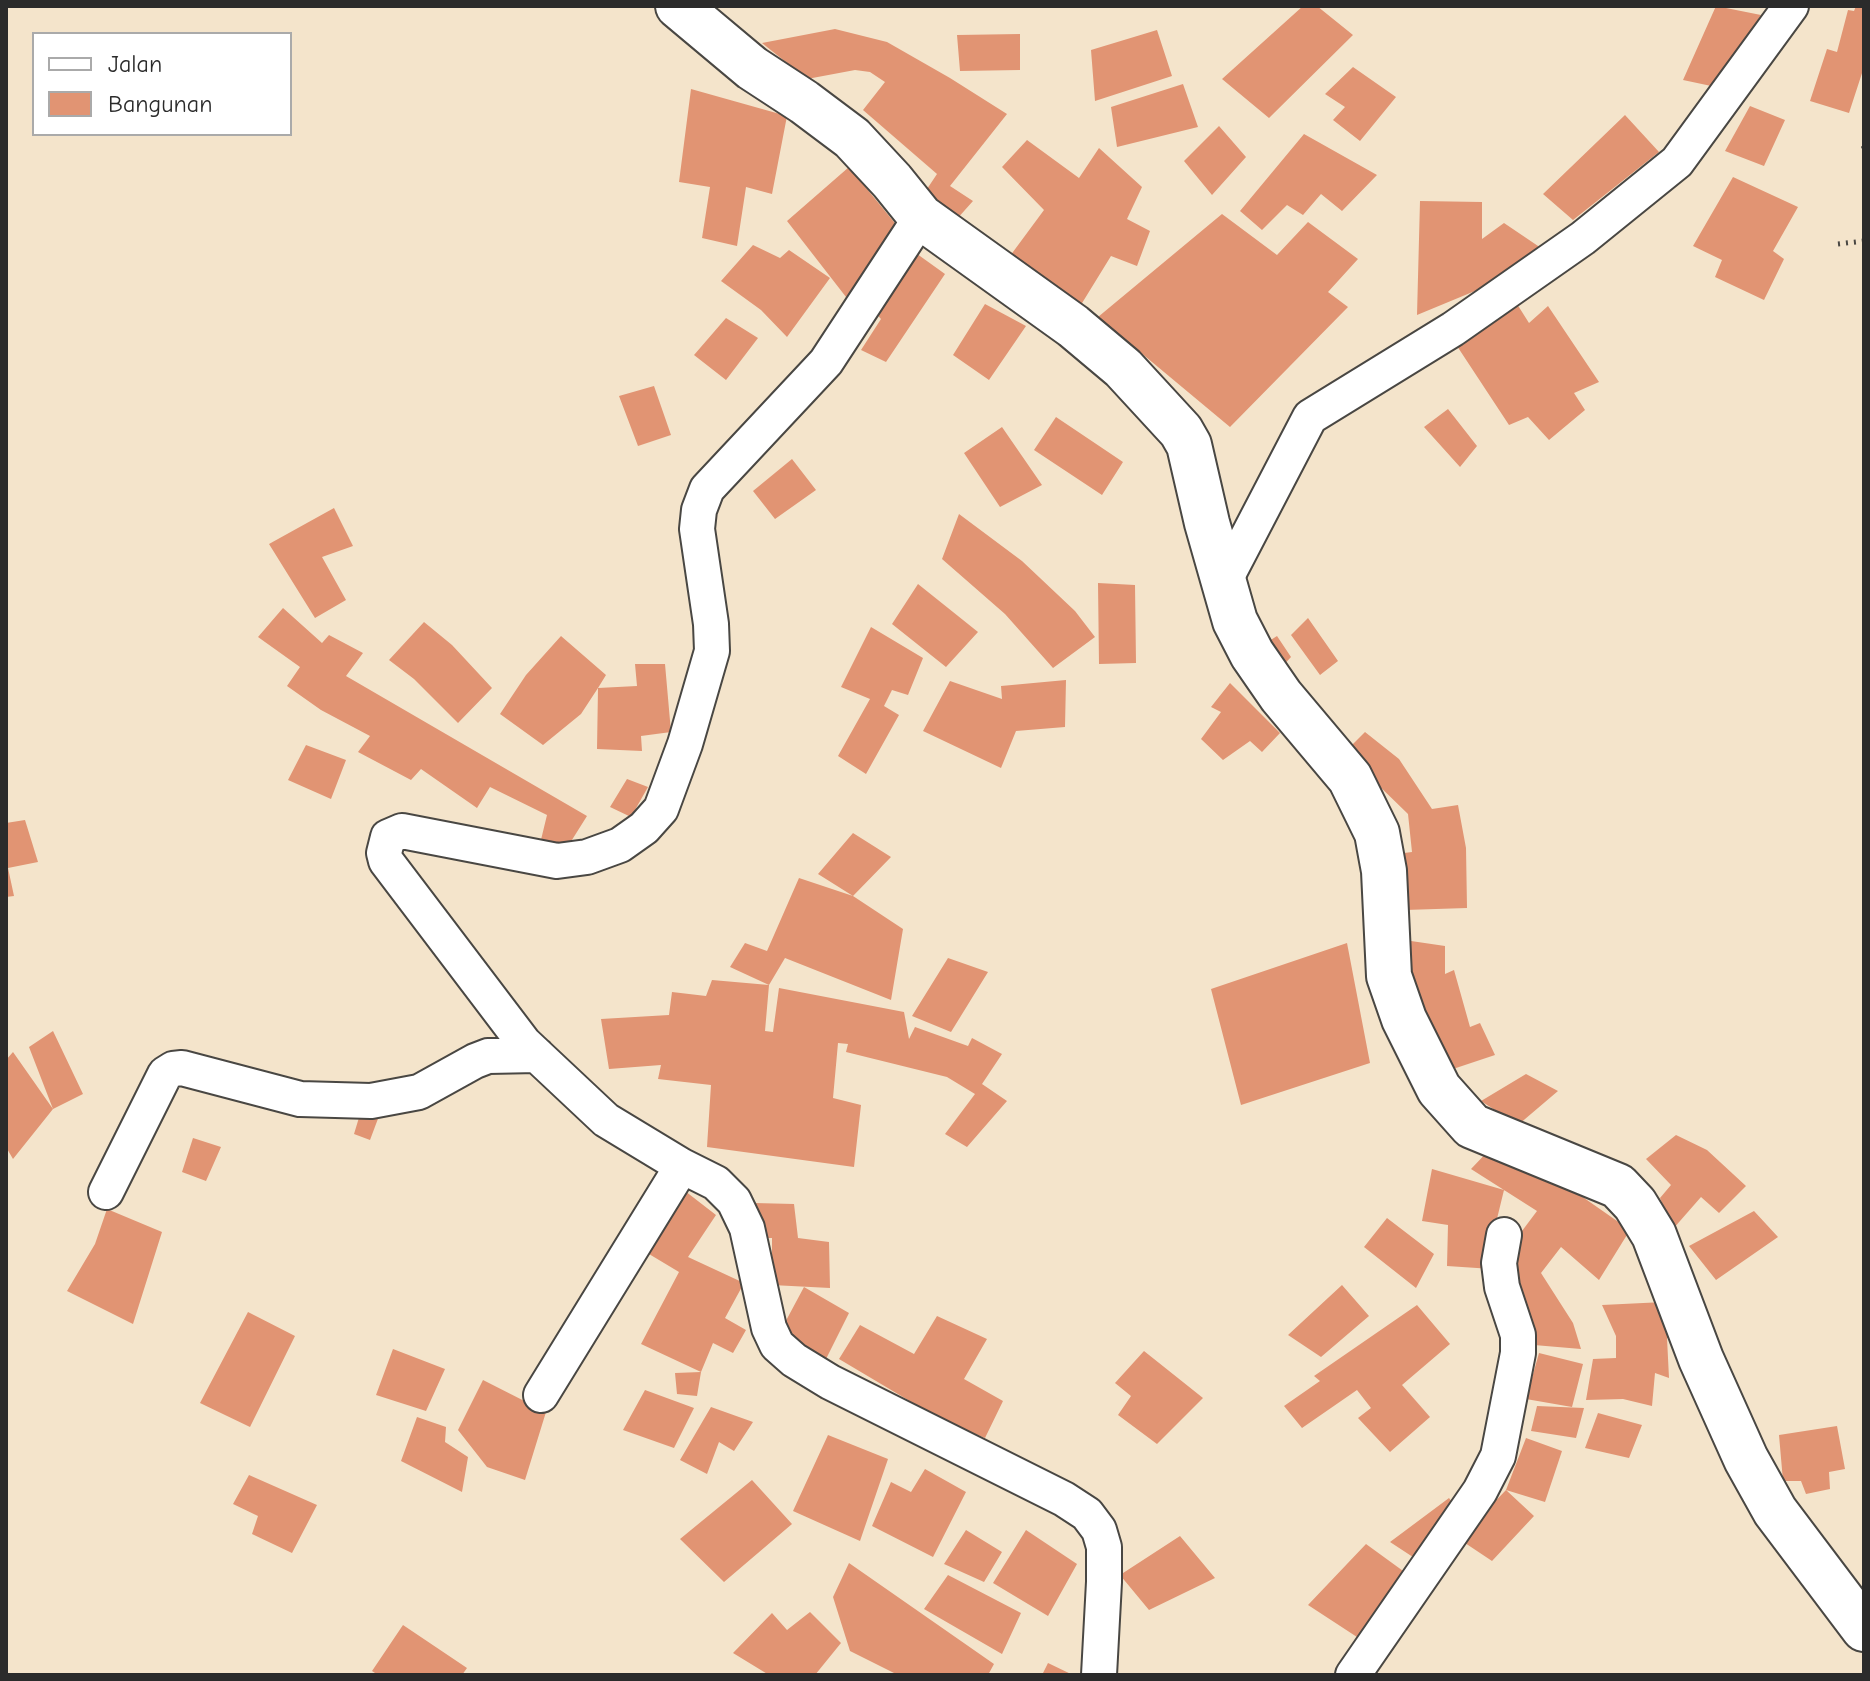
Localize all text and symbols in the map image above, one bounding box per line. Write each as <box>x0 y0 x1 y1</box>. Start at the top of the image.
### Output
legend <box>32 32 292 136</box>
text: Jalan <box>108 50 162 78</box>
text: Bangunan <box>108 90 212 118</box>

